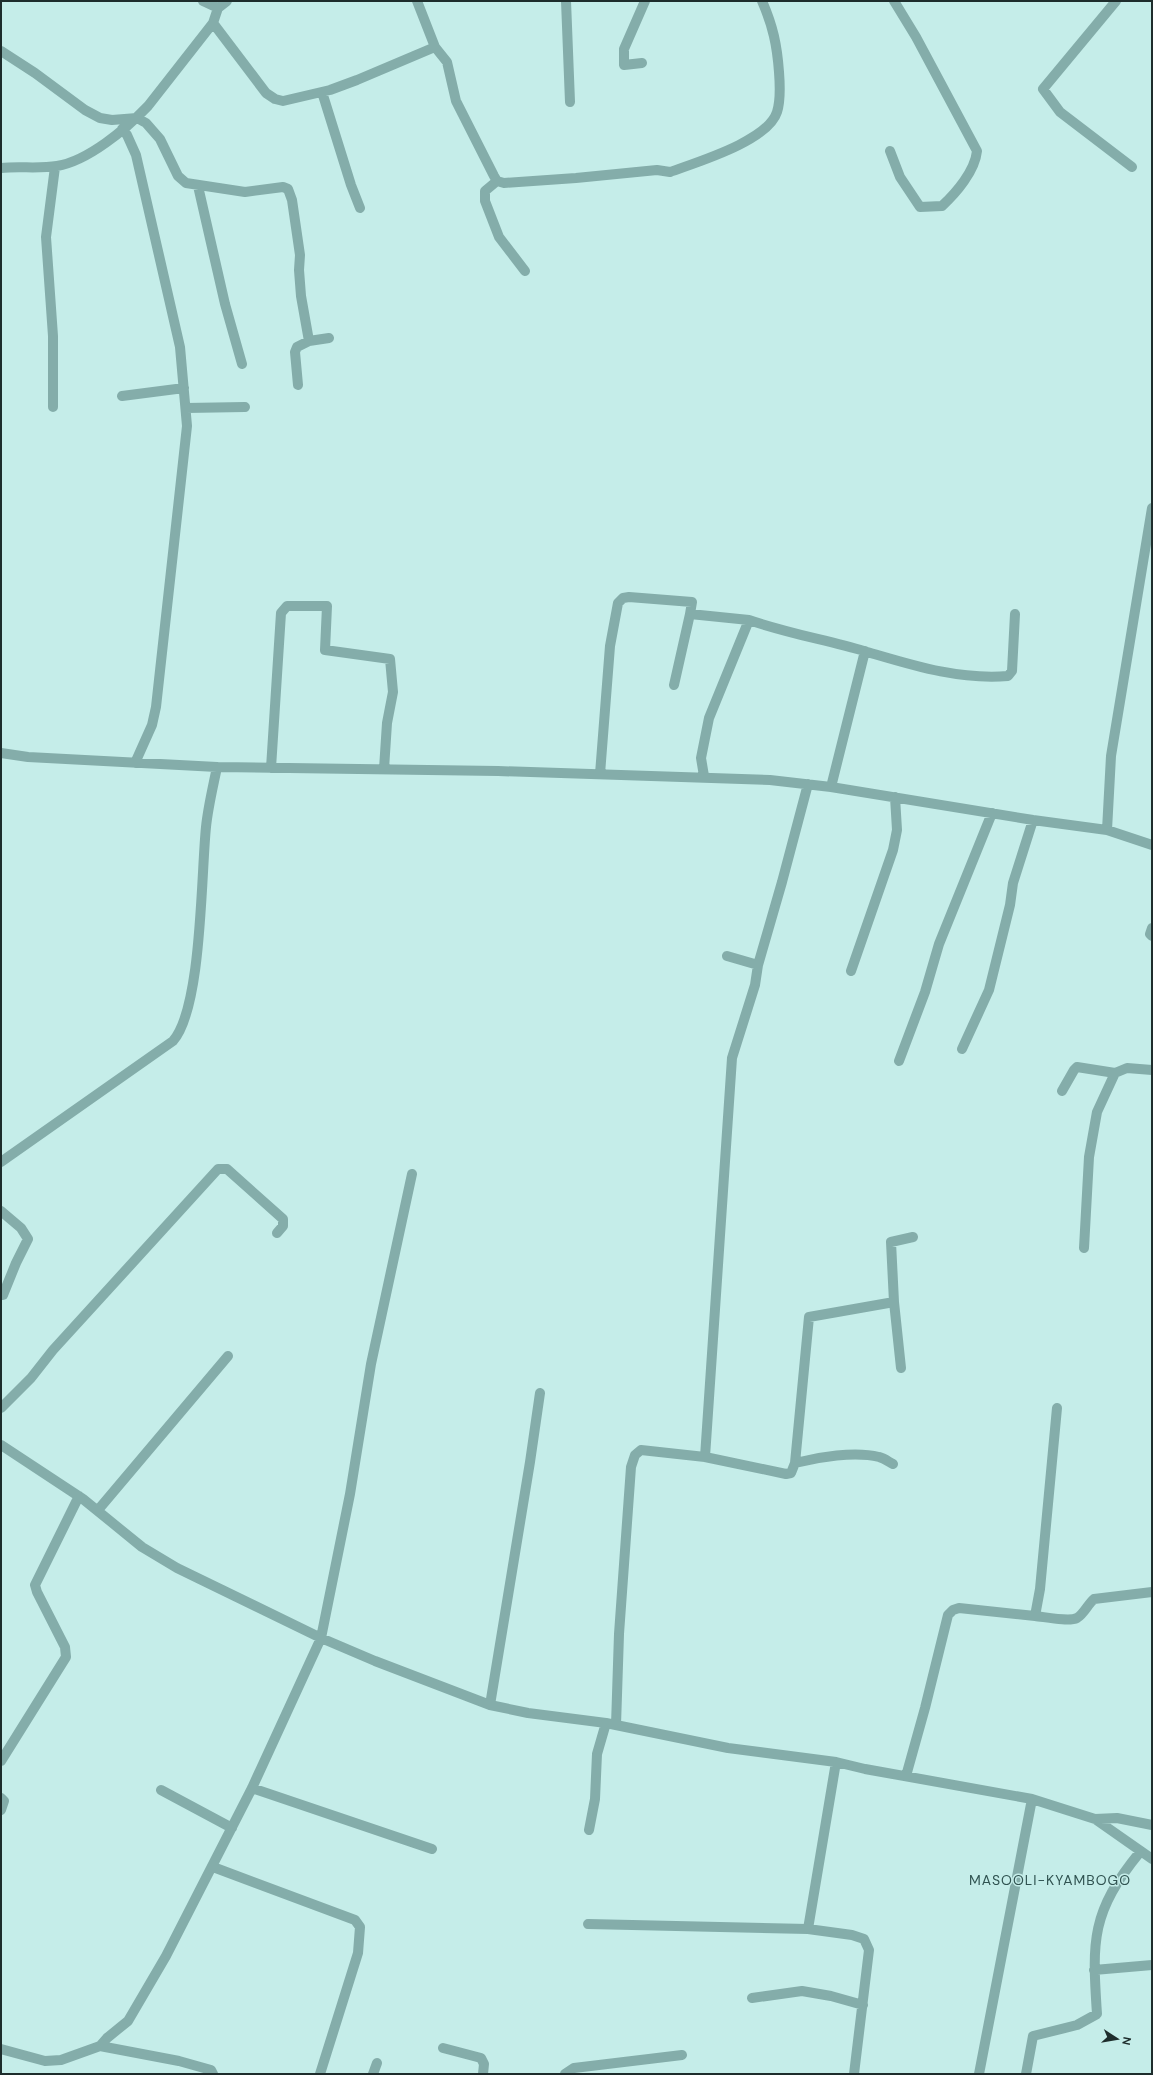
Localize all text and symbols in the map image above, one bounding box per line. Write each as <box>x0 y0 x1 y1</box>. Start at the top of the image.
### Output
district label: MASOOLI-KYAMBOGO <box>969 1871 1131 1889</box>
north arrow <box>1097 2019 1137 2059</box>
text: N <box>1119 2036 1134 2046</box>

